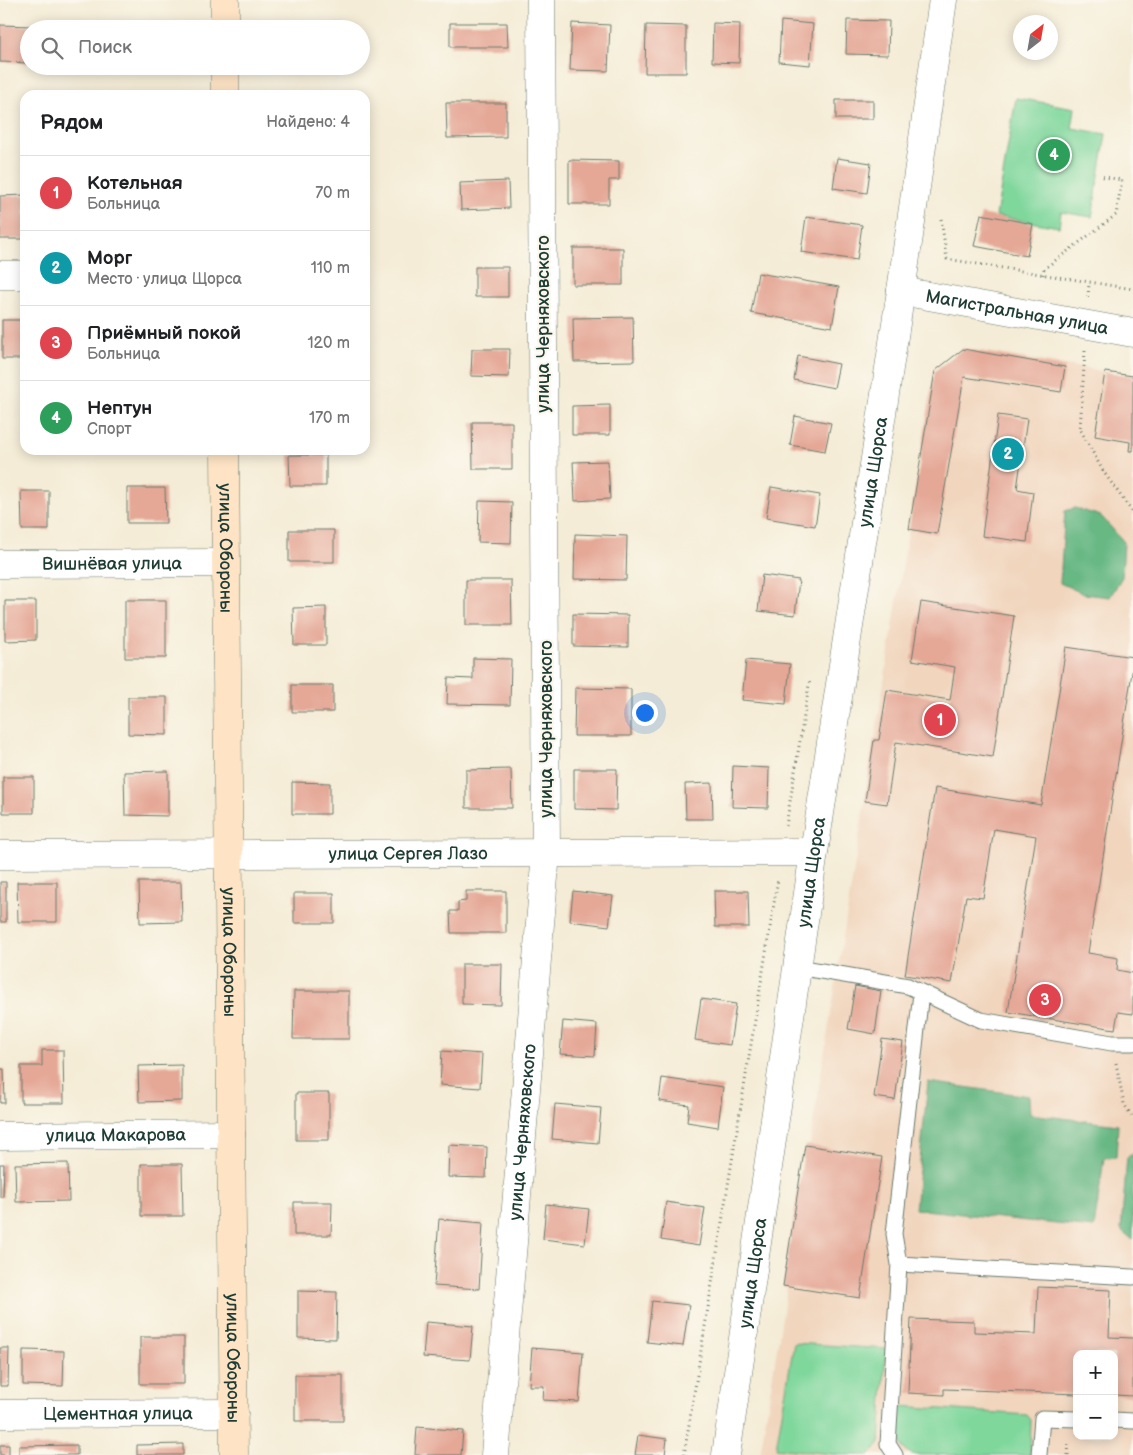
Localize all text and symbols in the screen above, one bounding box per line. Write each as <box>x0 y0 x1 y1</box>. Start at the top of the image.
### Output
north arrow <box>1013 15 1058 60</box>
search box <box>20 20 370 75</box>
icon: search <box>38 34 66 62</box>
text: Поиск <box>78 36 132 59</box>
text: Рядом <box>40 110 103 135</box>
text: Найдено: 4 <box>266 113 350 132</box>
pin: 4 <box>1038 136 1070 174</box>
text: Котельная <box>87 172 183 195</box>
text: 1 <box>53 184 59 203</box>
text: 70 m <box>315 184 350 203</box>
text: Больница <box>87 195 160 214</box>
street label: улица Черняховского <box>533 235 554 413</box>
text: Морг <box>87 247 132 270</box>
text: 2 <box>51 259 61 278</box>
text: 110 m <box>311 259 350 278</box>
text: Место · улица Щорса <box>87 270 242 289</box>
street label: Магистральная улица <box>924 286 1111 339</box>
text: Приёмный покой <box>87 322 241 345</box>
text: 3 <box>51 334 61 353</box>
text: 120 m <box>307 334 350 353</box>
text: Больница <box>87 345 160 364</box>
text: Нептун <box>87 397 152 420</box>
text: 4 <box>51 409 61 428</box>
text: 170 m <box>309 409 350 428</box>
street label: улица Щорса <box>855 415 892 529</box>
text: Спорт <box>87 420 132 439</box>
pin: 2 <box>992 435 1024 473</box>
street label: улица Обороны <box>214 483 236 613</box>
street label: Вишнёвая улица <box>42 553 183 575</box>
street label: улица Черняховского <box>536 640 557 818</box>
your location <box>632 700 658 726</box>
pin: 1 <box>924 701 956 739</box>
street label: улица Щорса <box>793 815 830 929</box>
street label: улица Сергея Лазо <box>328 843 488 865</box>
street label: улица Обороны <box>218 887 240 1017</box>
pin: 3 <box>1029 981 1061 1019</box>
street label: улица Черняховского <box>505 1043 541 1221</box>
street label: улица Макарова <box>46 1124 186 1147</box>
street label: улица Щорса <box>735 1216 772 1330</box>
street label: улица Обороны <box>222 1293 244 1423</box>
map controls <box>1073 1350 1118 1440</box>
button: + <box>1073 1350 1118 1395</box>
button: − <box>1073 1395 1118 1440</box>
street label: Цементная улица <box>43 1403 193 1425</box>

